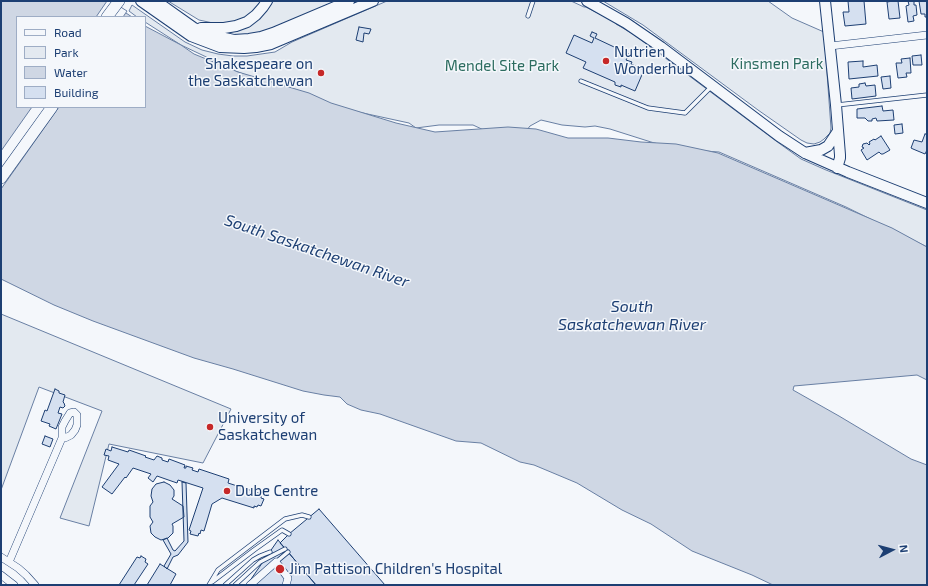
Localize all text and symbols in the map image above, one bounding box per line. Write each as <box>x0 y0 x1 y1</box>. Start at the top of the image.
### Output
legend <box>16 16 146 108</box>
text: Road <box>54 25 82 39</box>
place label: Nutrien Wonderhub <box>614 43 694 78</box>
text: Park <box>54 45 79 59</box>
place label: Shakespeare on the Saskatchewan <box>188 55 313 90</box>
park label: Kinsmen Park <box>731 55 823 73</box>
marker: Nutrien Wonderhub <box>601 56 611 66</box>
park label: Mendel Site Park <box>445 57 559 75</box>
text: Water <box>54 65 88 79</box>
marker: Shakespeare on the Saskatchewan <box>316 68 326 78</box>
text: Building <box>54 85 98 99</box>
water label: South Saskatchewan River <box>222 210 412 292</box>
water label: South Saskatchewan River <box>558 297 706 335</box>
place label: University of Saskatchewan <box>218 409 317 444</box>
marker: University of Saskatchewan <box>205 422 215 432</box>
place label: Dube Centre <box>235 482 318 500</box>
marker: Dube Centre <box>222 486 232 496</box>
north arrow <box>872 530 912 570</box>
text: N <box>898 544 911 553</box>
place label: Jim Pattison Children's Hospital <box>289 560 502 578</box>
marker: Jim Pattison Children's Hospital <box>274 563 286 575</box>

